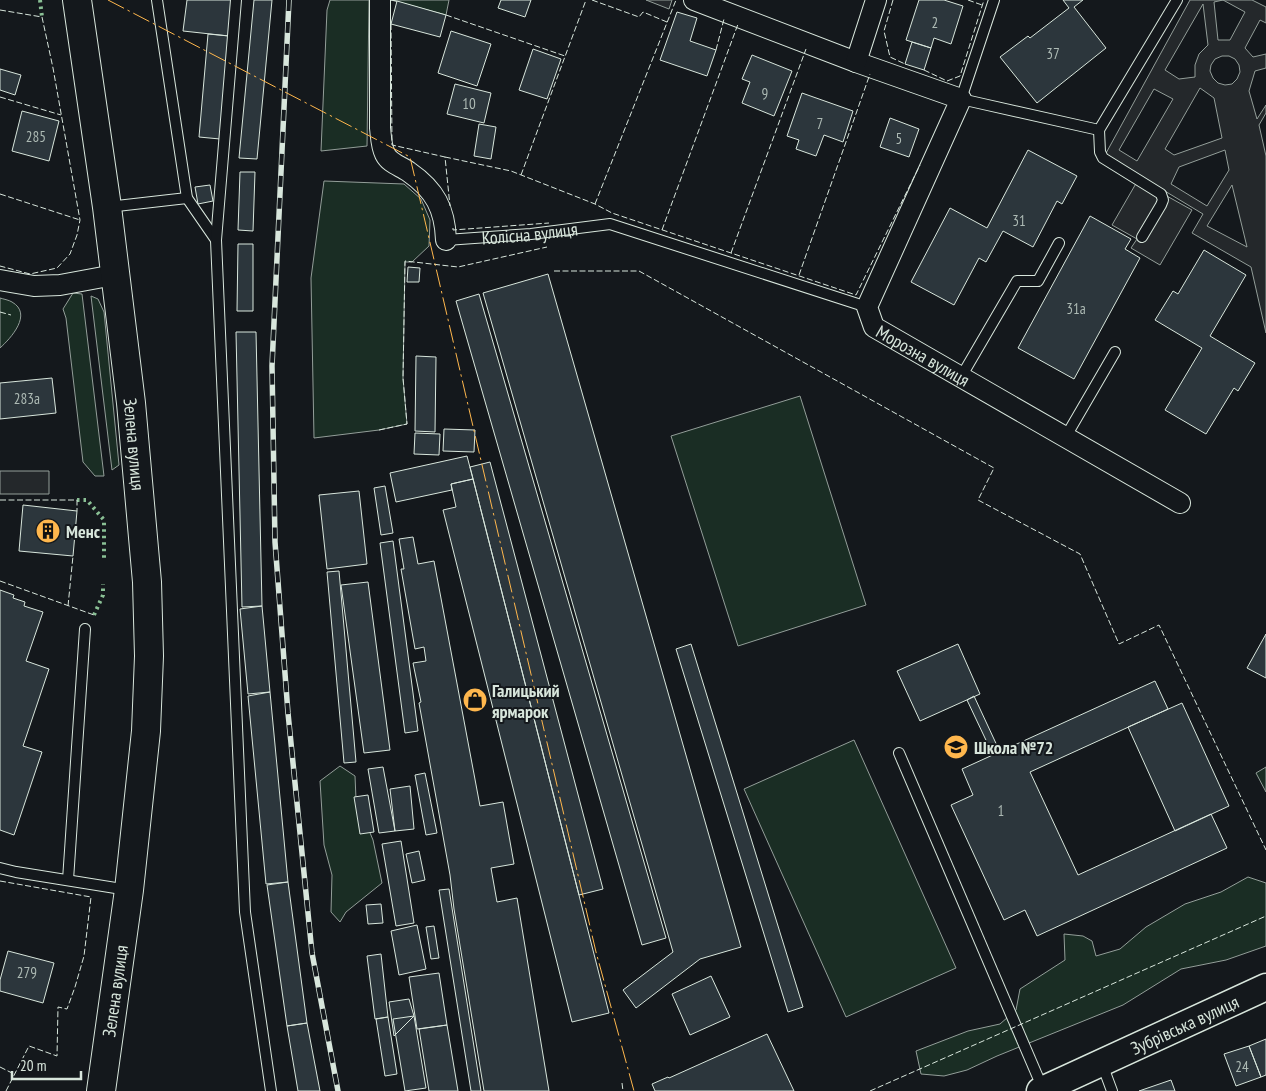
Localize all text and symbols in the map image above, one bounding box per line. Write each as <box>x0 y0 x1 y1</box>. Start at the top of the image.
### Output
house number: 2 <box>932 13 938 32</box>
house number: 37 <box>1046 44 1060 63</box>
house number: 9 <box>762 84 768 103</box>
house number: 10 <box>462 94 476 113</box>
house number: 7 <box>817 114 823 133</box>
house number: 285 <box>26 127 46 146</box>
house number: 5 <box>896 129 902 148</box>
house number: 31 <box>1012 211 1026 230</box>
street label: Колісна вулиця <box>481 217 579 249</box>
house number: 31а <box>1066 299 1086 318</box>
street label: Морозна вулиця <box>872 319 974 391</box>
house number: 283а <box>14 389 40 408</box>
street label: Зелена вулиця <box>119 397 150 491</box>
building icon: Менс <box>35 518 61 544</box>
place label: Менс <box>66 520 101 543</box>
place label: Галицький ярмарок <box>492 679 560 723</box>
shop icon: Галицький ярмарок <box>462 687 488 713</box>
school or university icon: Школа №72 <box>943 734 969 760</box>
place label: Школа №72 <box>974 736 1053 759</box>
house number: 1 <box>998 801 1004 820</box>
street label: Зелена вулиця <box>97 944 133 1038</box>
house number: 279 <box>17 963 37 982</box>
street label: Зубрівська вулиця <box>1127 990 1242 1059</box>
scale bar <box>12 1048 81 1080</box>
text: 20 m <box>20 1056 46 1075</box>
house number: 24 <box>1235 1057 1249 1076</box>

